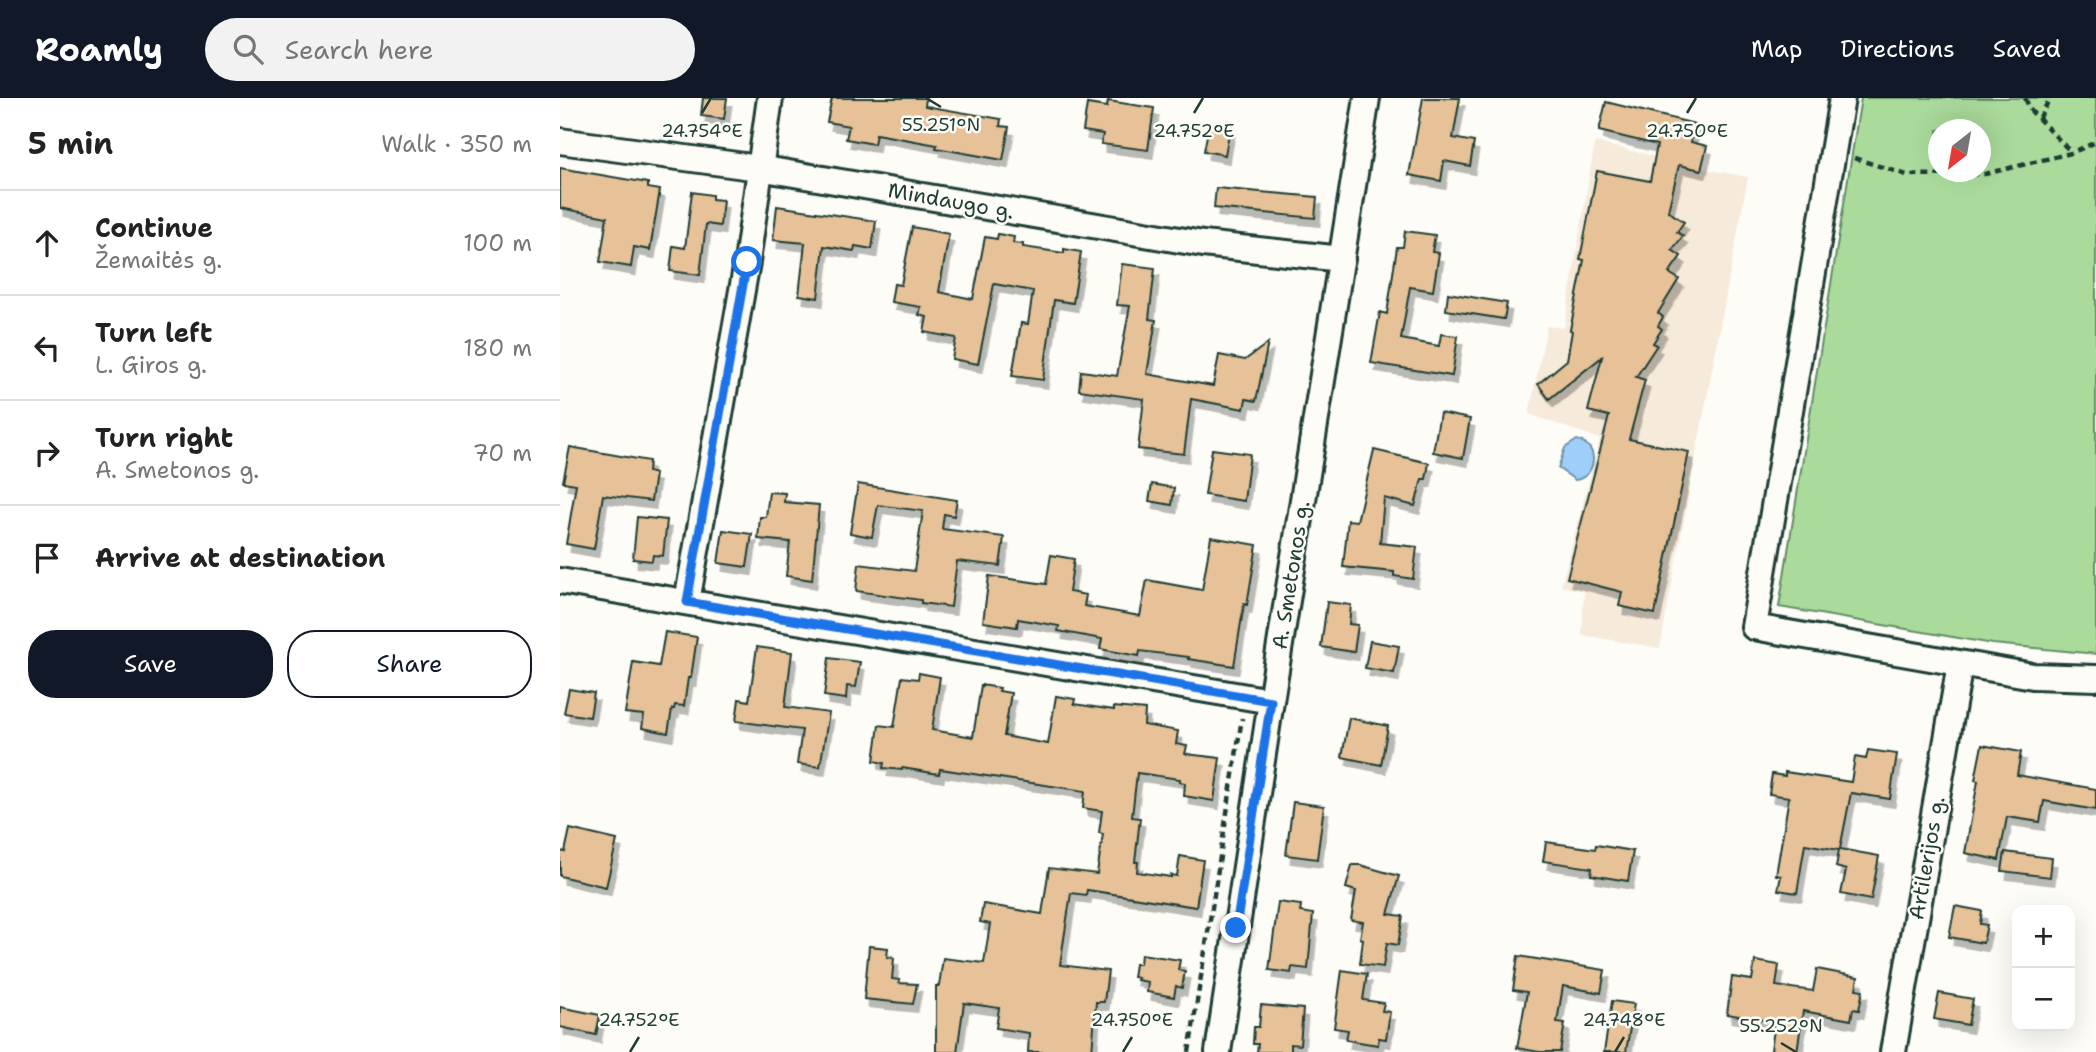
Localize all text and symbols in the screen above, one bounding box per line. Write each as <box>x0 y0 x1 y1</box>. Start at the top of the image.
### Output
search box <box>205 18 695 81</box>
text: Roamly <box>35 27 163 72</box>
icon: search <box>229 30 267 68</box>
text: Search here <box>285 32 433 67</box>
text: Map <box>1751 33 1802 65</box>
text: Directions <box>1840 33 1955 65</box>
text: Saved <box>1993 33 2061 65</box>
text: 55.251°N <box>902 113 980 137</box>
text: 24.754°E <box>661 119 743 143</box>
text: 24.752°E <box>1153 119 1235 143</box>
text: 24.750°E <box>1646 119 1728 143</box>
north arrow <box>1928 119 1991 182</box>
text: 5 min <box>28 123 113 164</box>
text: Walk · 350 m <box>381 129 532 159</box>
street label: Mindaugo g. <box>886 176 1016 226</box>
text: Continue <box>95 210 213 245</box>
icon: ahead <box>28 224 66 262</box>
text: 100 m <box>463 228 532 258</box>
text: Žemaitės g. <box>95 245 222 275</box>
route start <box>731 246 762 277</box>
text: Turn left <box>95 315 212 350</box>
icon: left <box>28 329 66 367</box>
text: 180 m <box>463 333 532 363</box>
text: L. Giros g. <box>95 350 207 380</box>
text: Turn right <box>95 420 233 455</box>
icon: right <box>28 434 66 472</box>
text: 70 m <box>473 438 532 468</box>
text: A. Smetonos g. <box>95 455 259 485</box>
street label: A. Smetonos g. <box>1265 499 1317 651</box>
icon: arrive <box>28 539 66 577</box>
text: Arrive at destination <box>95 540 385 575</box>
button: Save <box>28 630 273 698</box>
button: Share <box>287 630 532 698</box>
street label: Artilerijos g. <box>1902 794 1952 922</box>
map controls <box>2012 905 2075 1031</box>
button: + <box>2012 905 2075 968</box>
route end <box>1220 912 1251 943</box>
button: − <box>2012 968 2075 1031</box>
text: 24.752°E <box>598 1008 680 1032</box>
text: 24.750°E <box>1091 1008 1173 1032</box>
text: 24.748°E <box>1582 1008 1666 1032</box>
text: 55.252°N <box>1739 1014 1823 1038</box>

